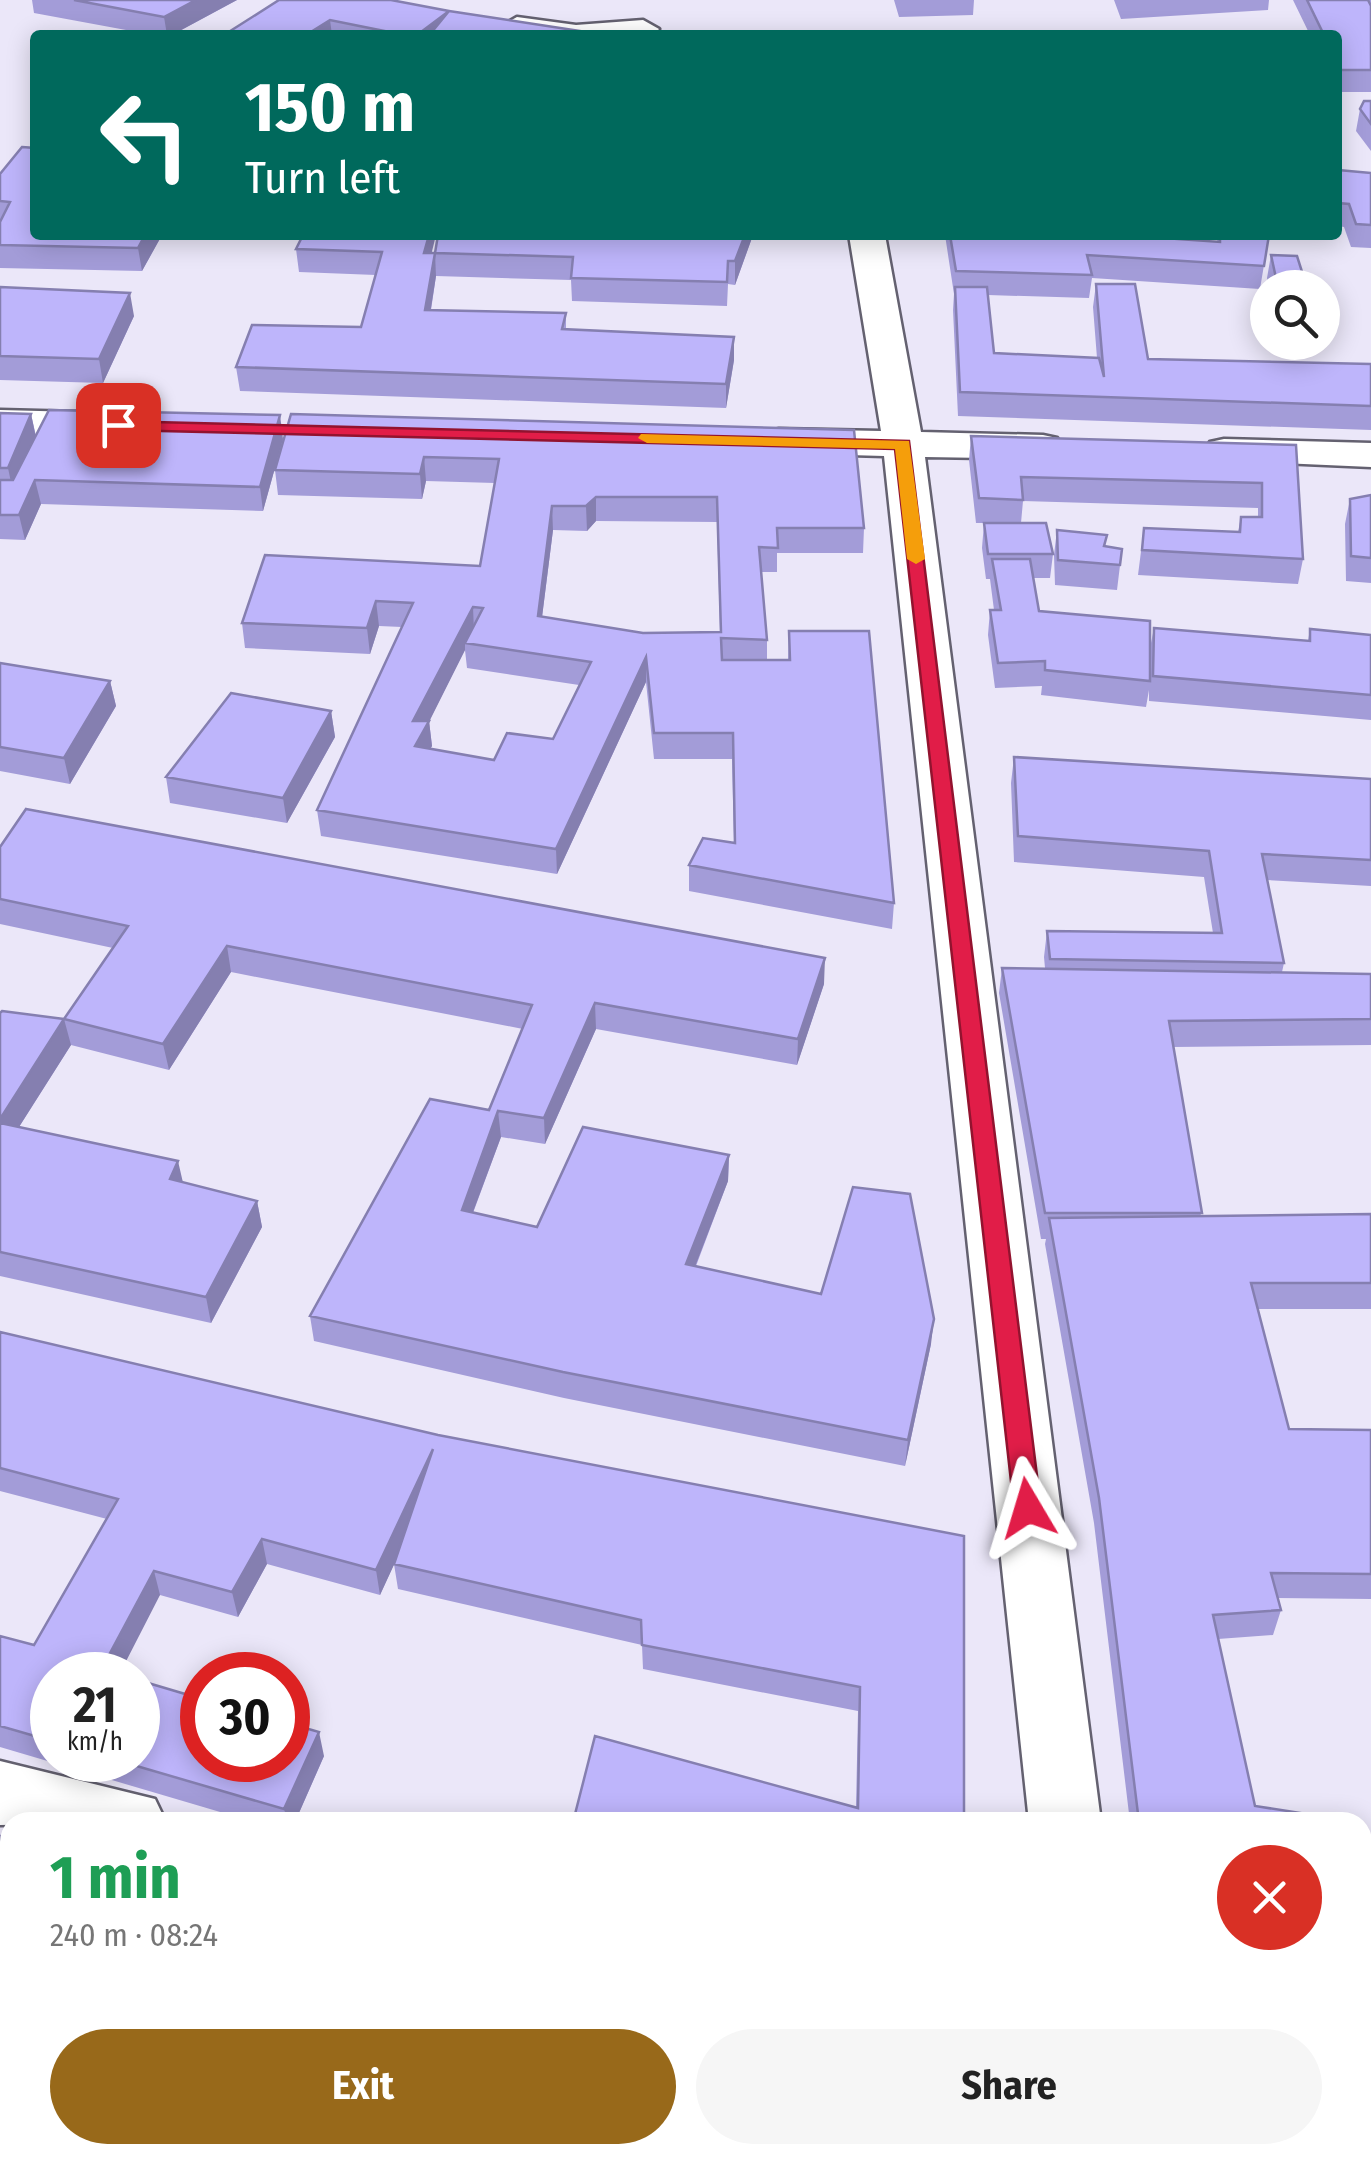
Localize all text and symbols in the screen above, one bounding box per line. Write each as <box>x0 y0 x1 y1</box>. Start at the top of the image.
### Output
text: 150 m <box>245 66 415 150</box>
icon: left <box>80 70 210 200</box>
text: Turn left <box>245 151 400 205</box>
map controls <box>1250 270 1340 360</box>
button: search <box>1250 270 1340 360</box>
pin <box>76 383 161 468</box>
icon: arrive <box>91 398 146 453</box>
position arrow <box>976 1456 1080 1560</box>
speed limit sign: 30 <box>180 1652 310 1782</box>
text: 21 <box>73 1675 117 1735</box>
text: km/h <box>67 1727 123 1757</box>
text: 1 min <box>50 1842 181 1914</box>
button: close <box>1217 1845 1322 1950</box>
text: 240 m · 08:24 <box>50 1916 218 1954</box>
button: Exit <box>50 2029 676 2144</box>
button: Share <box>696 2029 1322 2144</box>

